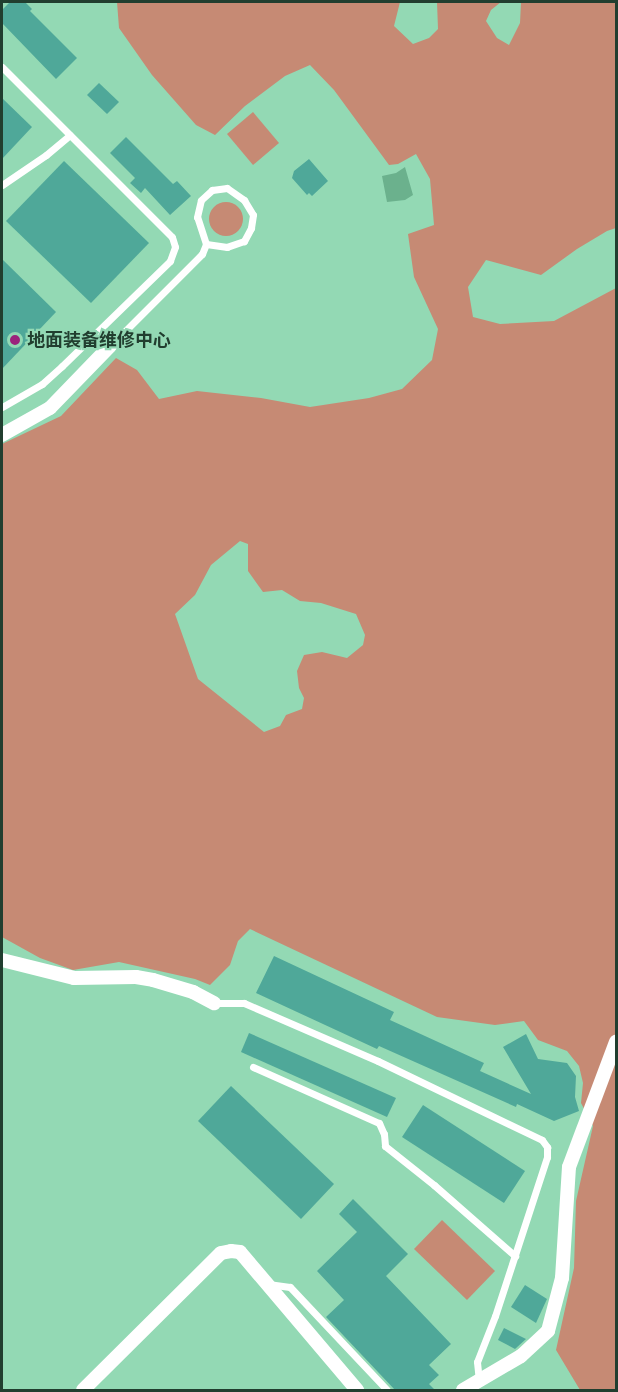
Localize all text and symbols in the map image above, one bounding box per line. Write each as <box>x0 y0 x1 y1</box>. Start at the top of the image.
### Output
place label: 地面装备维修中心 <box>27 329 171 351</box>
marker: 地面装备维修中心 <box>8 333 22 347</box>

